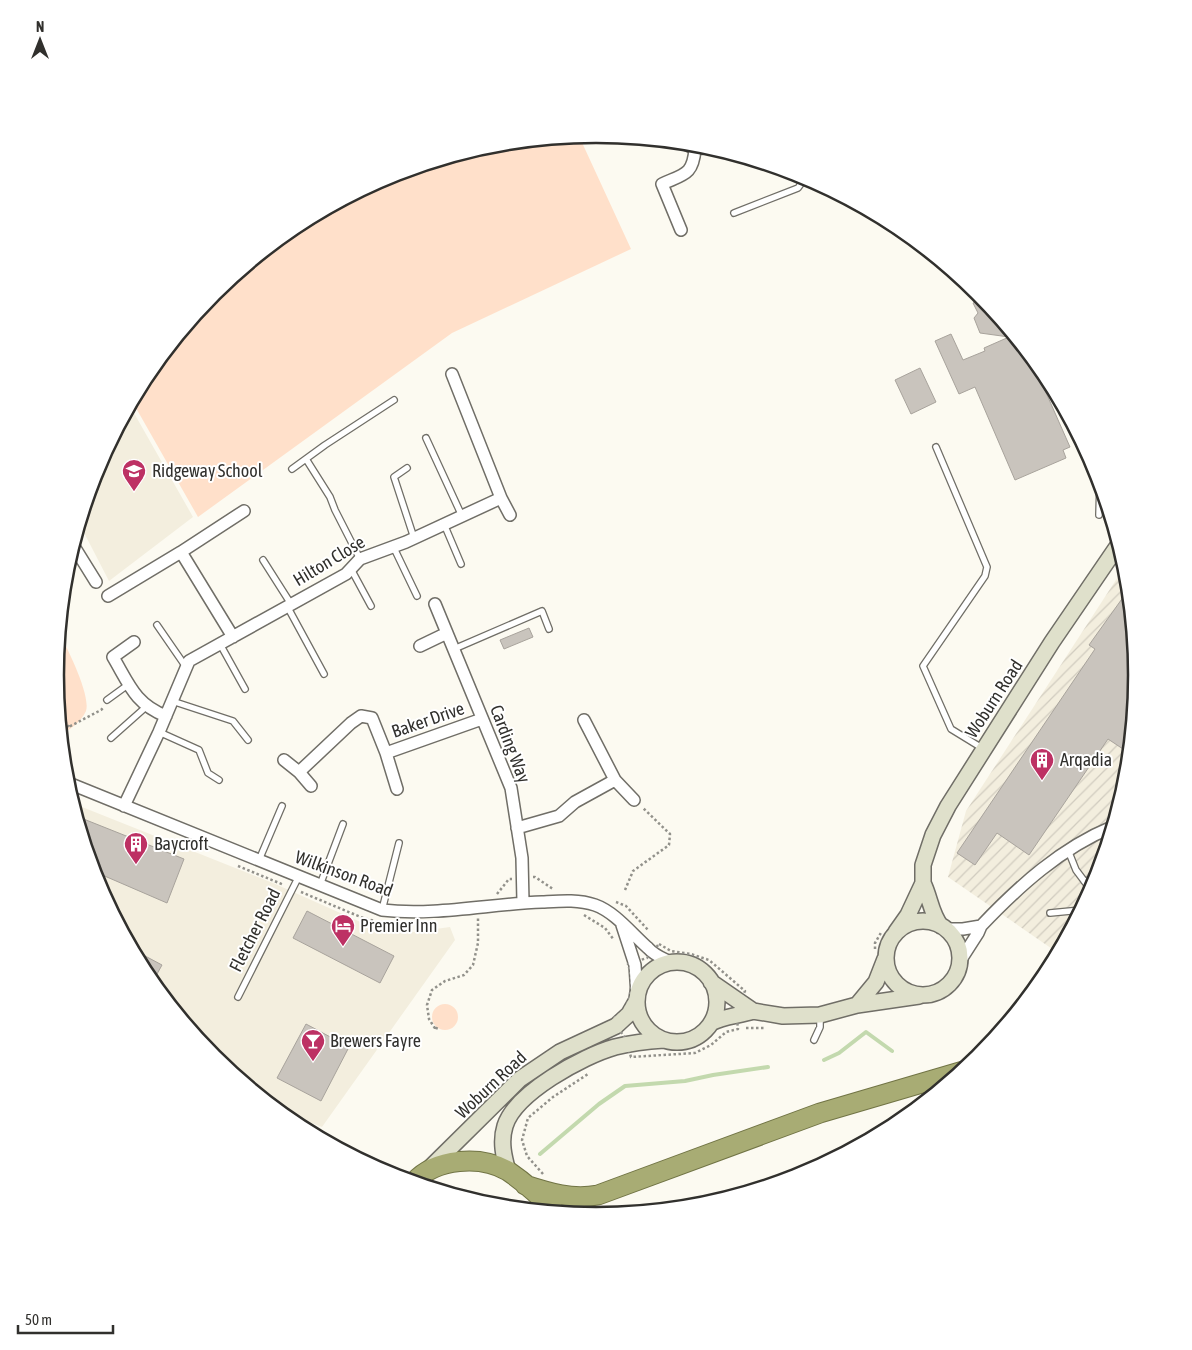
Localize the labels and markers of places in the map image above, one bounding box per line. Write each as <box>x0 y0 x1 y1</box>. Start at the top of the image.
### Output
school or university icon: Ridgeway School <box>121 458 147 492</box>
place label: Ridgeway School <box>152 460 263 481</box>
building icon: Arqadia <box>1029 747 1055 781</box>
place label: Arqadia <box>1060 749 1112 770</box>
building icon: Baycroft <box>123 831 149 865</box>
place label: Baycroft <box>154 833 209 854</box>
hotel icon: Premier Inn <box>330 913 356 947</box>
place label: Premier Inn <box>360 915 437 936</box>
bar icon: Brewers Fayre <box>300 1028 326 1062</box>
place label: Brewers Fayre <box>330 1030 421 1051</box>

